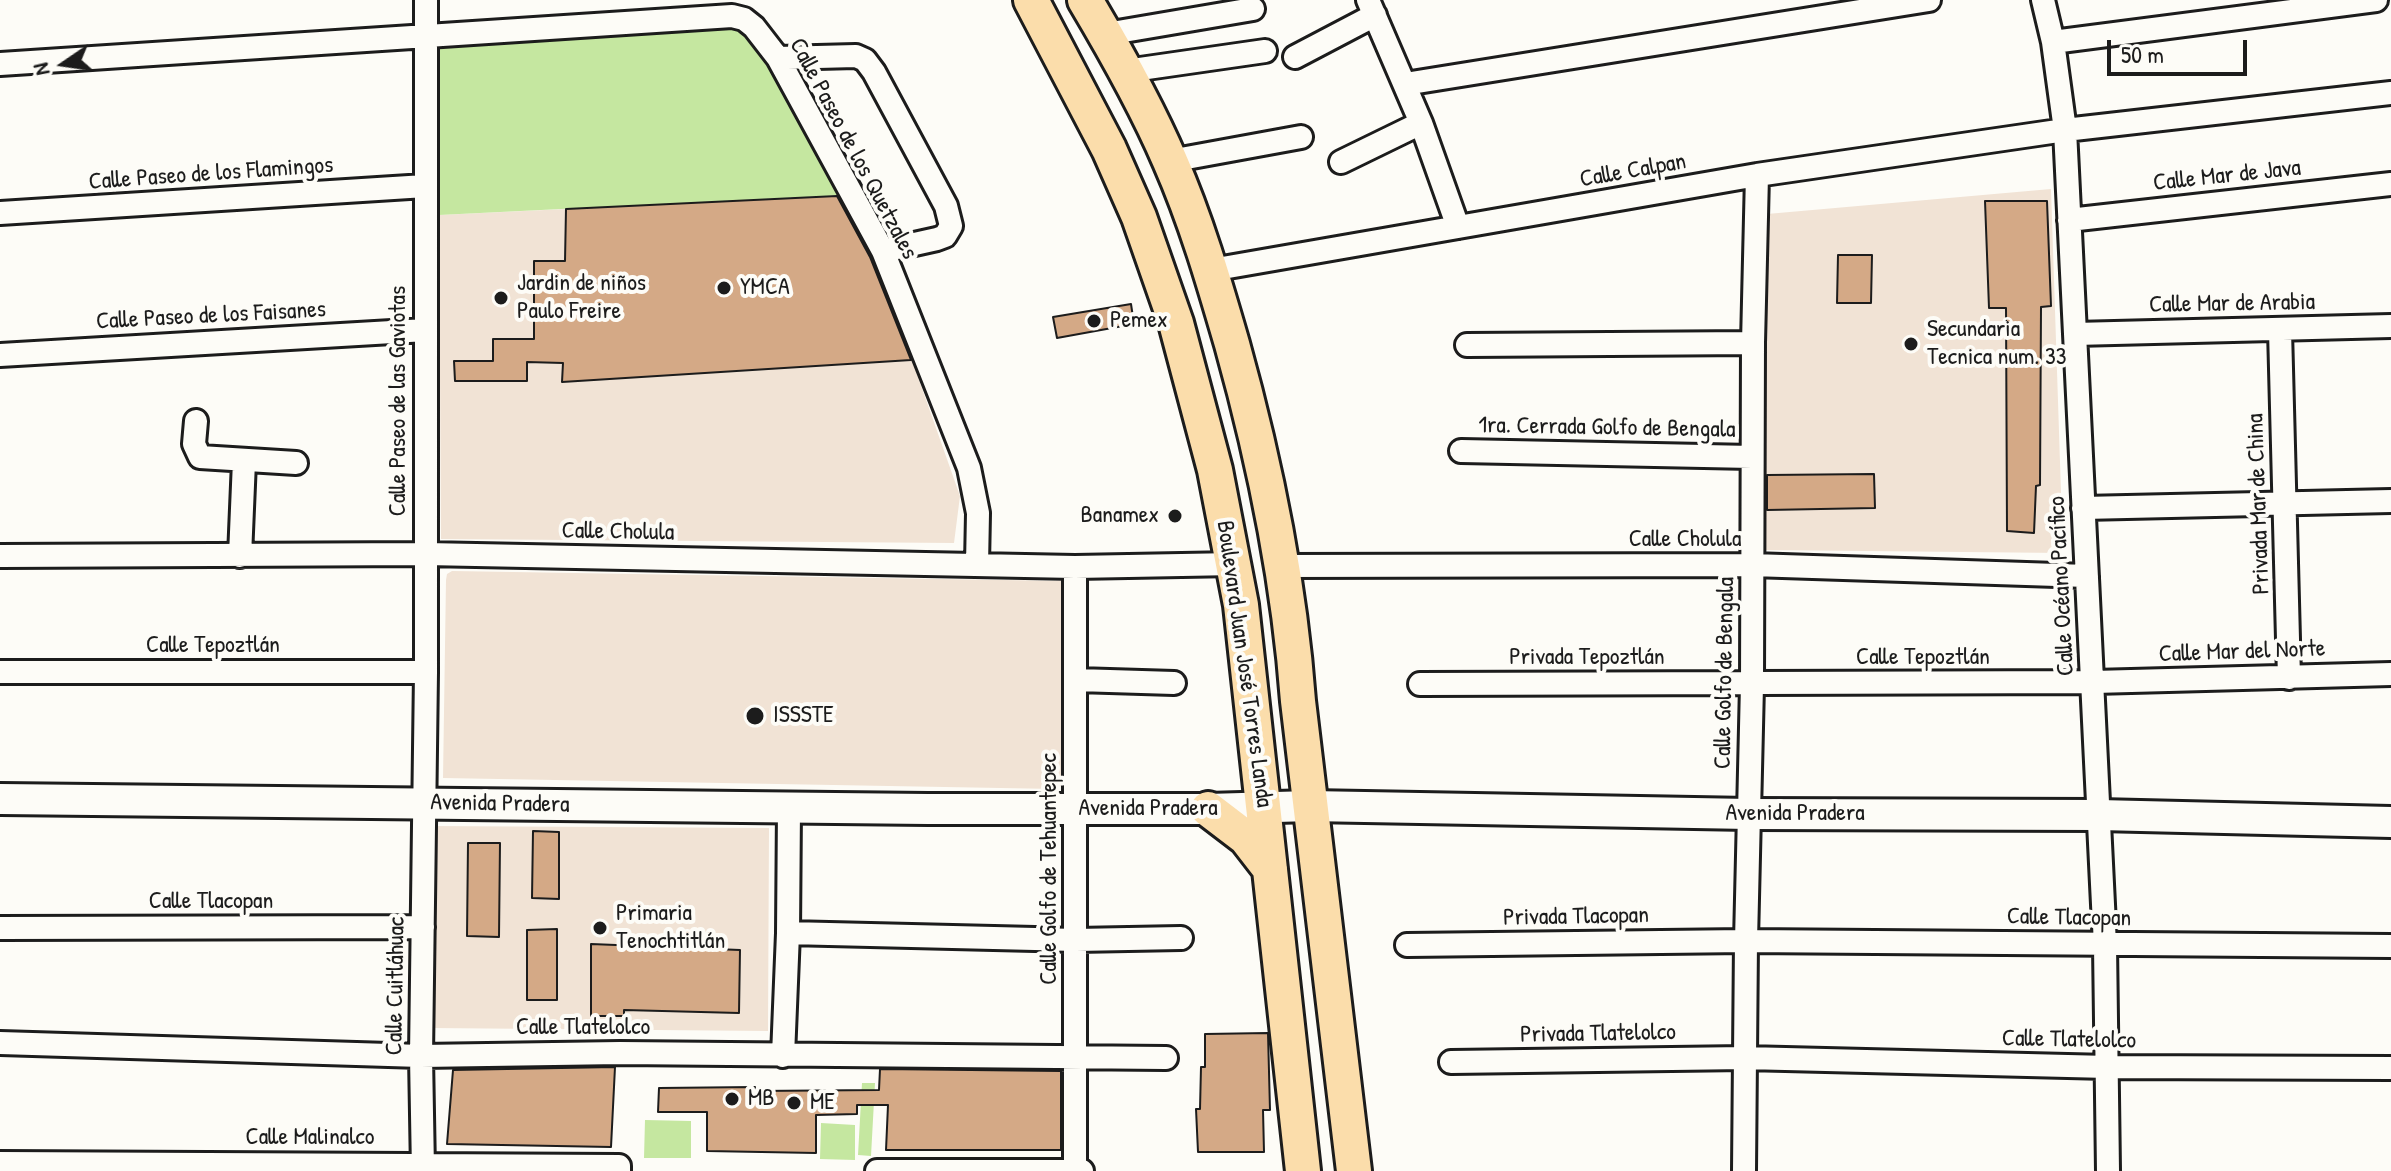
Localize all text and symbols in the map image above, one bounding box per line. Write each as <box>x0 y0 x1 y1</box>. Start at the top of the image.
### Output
north arrow <box>24 24 104 104</box>
scale bar <box>2111 24 2251 74</box>
street label: Calle Paseo de los Quetzales <box>783 34 923 264</box>
text: 50 m <box>2121 38 2164 70</box>
text: N <box>25 60 57 78</box>
street label: Calle Calpan <box>1578 147 1688 195</box>
street label: Calle Paseo de los Flamingos <box>88 151 334 197</box>
street label: Calle Mar de Java <box>2152 154 2302 198</box>
place label: Jardin de niños Paulo Freire <box>517 270 646 326</box>
place label: YMCA <box>740 274 790 302</box>
marker: YMCA <box>715 279 733 297</box>
street label: Calle Paseo de las Gaviotas <box>385 286 413 516</box>
street label: Calle Mar de Arabia <box>2149 288 2315 320</box>
marker: Jardin de niños Paulo Freire <box>492 289 510 307</box>
street label: Calle Paseo de los Faisanes <box>95 296 327 336</box>
place label: Pemex <box>1110 307 1168 335</box>
marker: Pemex <box>1085 312 1103 330</box>
place label: Secundaria Tecnica num. 33 <box>1927 316 2066 372</box>
marker: Secundaria Tecnica num. 33 <box>1902 335 1920 353</box>
street label: 1ra. Cerrada Golfo de Bengala <box>1478 411 1736 445</box>
street label: Privada Mar de China <box>2241 413 2277 595</box>
street label: Calle Océano Pacífico <box>2043 495 2081 677</box>
place label: Banamex <box>1081 502 1159 530</box>
marker: Banamex <box>1166 507 1184 525</box>
street label: Calle Cholula <box>561 517 675 547</box>
street label: Boulevard Juan José Torres Landa <box>1210 519 1278 809</box>
street label: Calle Cholula <box>1629 526 1741 554</box>
street label: Calle Golfo de Bengala <box>1709 577 1741 769</box>
street label: Calle Tepoztlán <box>146 632 280 660</box>
street label: Calle Mar del Norte <box>2158 635 2326 669</box>
street label: Privada Tepoztlán <box>1509 644 1665 672</box>
street label: Calle Tepoztlán <box>1856 644 1990 672</box>
place label: ISSSTE <box>773 702 834 730</box>
marker: ISSSTE <box>744 705 766 727</box>
street label: Calle Golfo de Tehuantepec <box>1036 753 1064 985</box>
street label: Avenida Pradera <box>430 788 570 820</box>
street label: Avenida Pradera <box>1078 795 1218 823</box>
street label: Avenida Pradera <box>1725 800 1865 828</box>
street label: Calle Tlacopan <box>149 888 273 916</box>
place label: Primaria Tenochtitlán <box>616 900 725 956</box>
street label: Privada Tlacopan <box>1503 901 1649 933</box>
street label: Calle Tlacopan <box>2007 903 2131 933</box>
street label: Calle Cuitláhuac <box>380 916 412 1056</box>
marker: Primaria Tenochtitlán <box>591 919 609 937</box>
street label: Calle Tlatelolco <box>516 1014 650 1042</box>
street label: Privada Tlatelolco <box>1520 1018 1676 1050</box>
street label: Calle Tlatelolco <box>2002 1024 2136 1056</box>
place label: MB <box>748 1085 774 1113</box>
place label: ME <box>810 1089 835 1117</box>
marker: MB <box>723 1090 741 1108</box>
marker: ME <box>785 1094 803 1112</box>
street label: Calle Malinalco <box>245 1124 375 1152</box>

